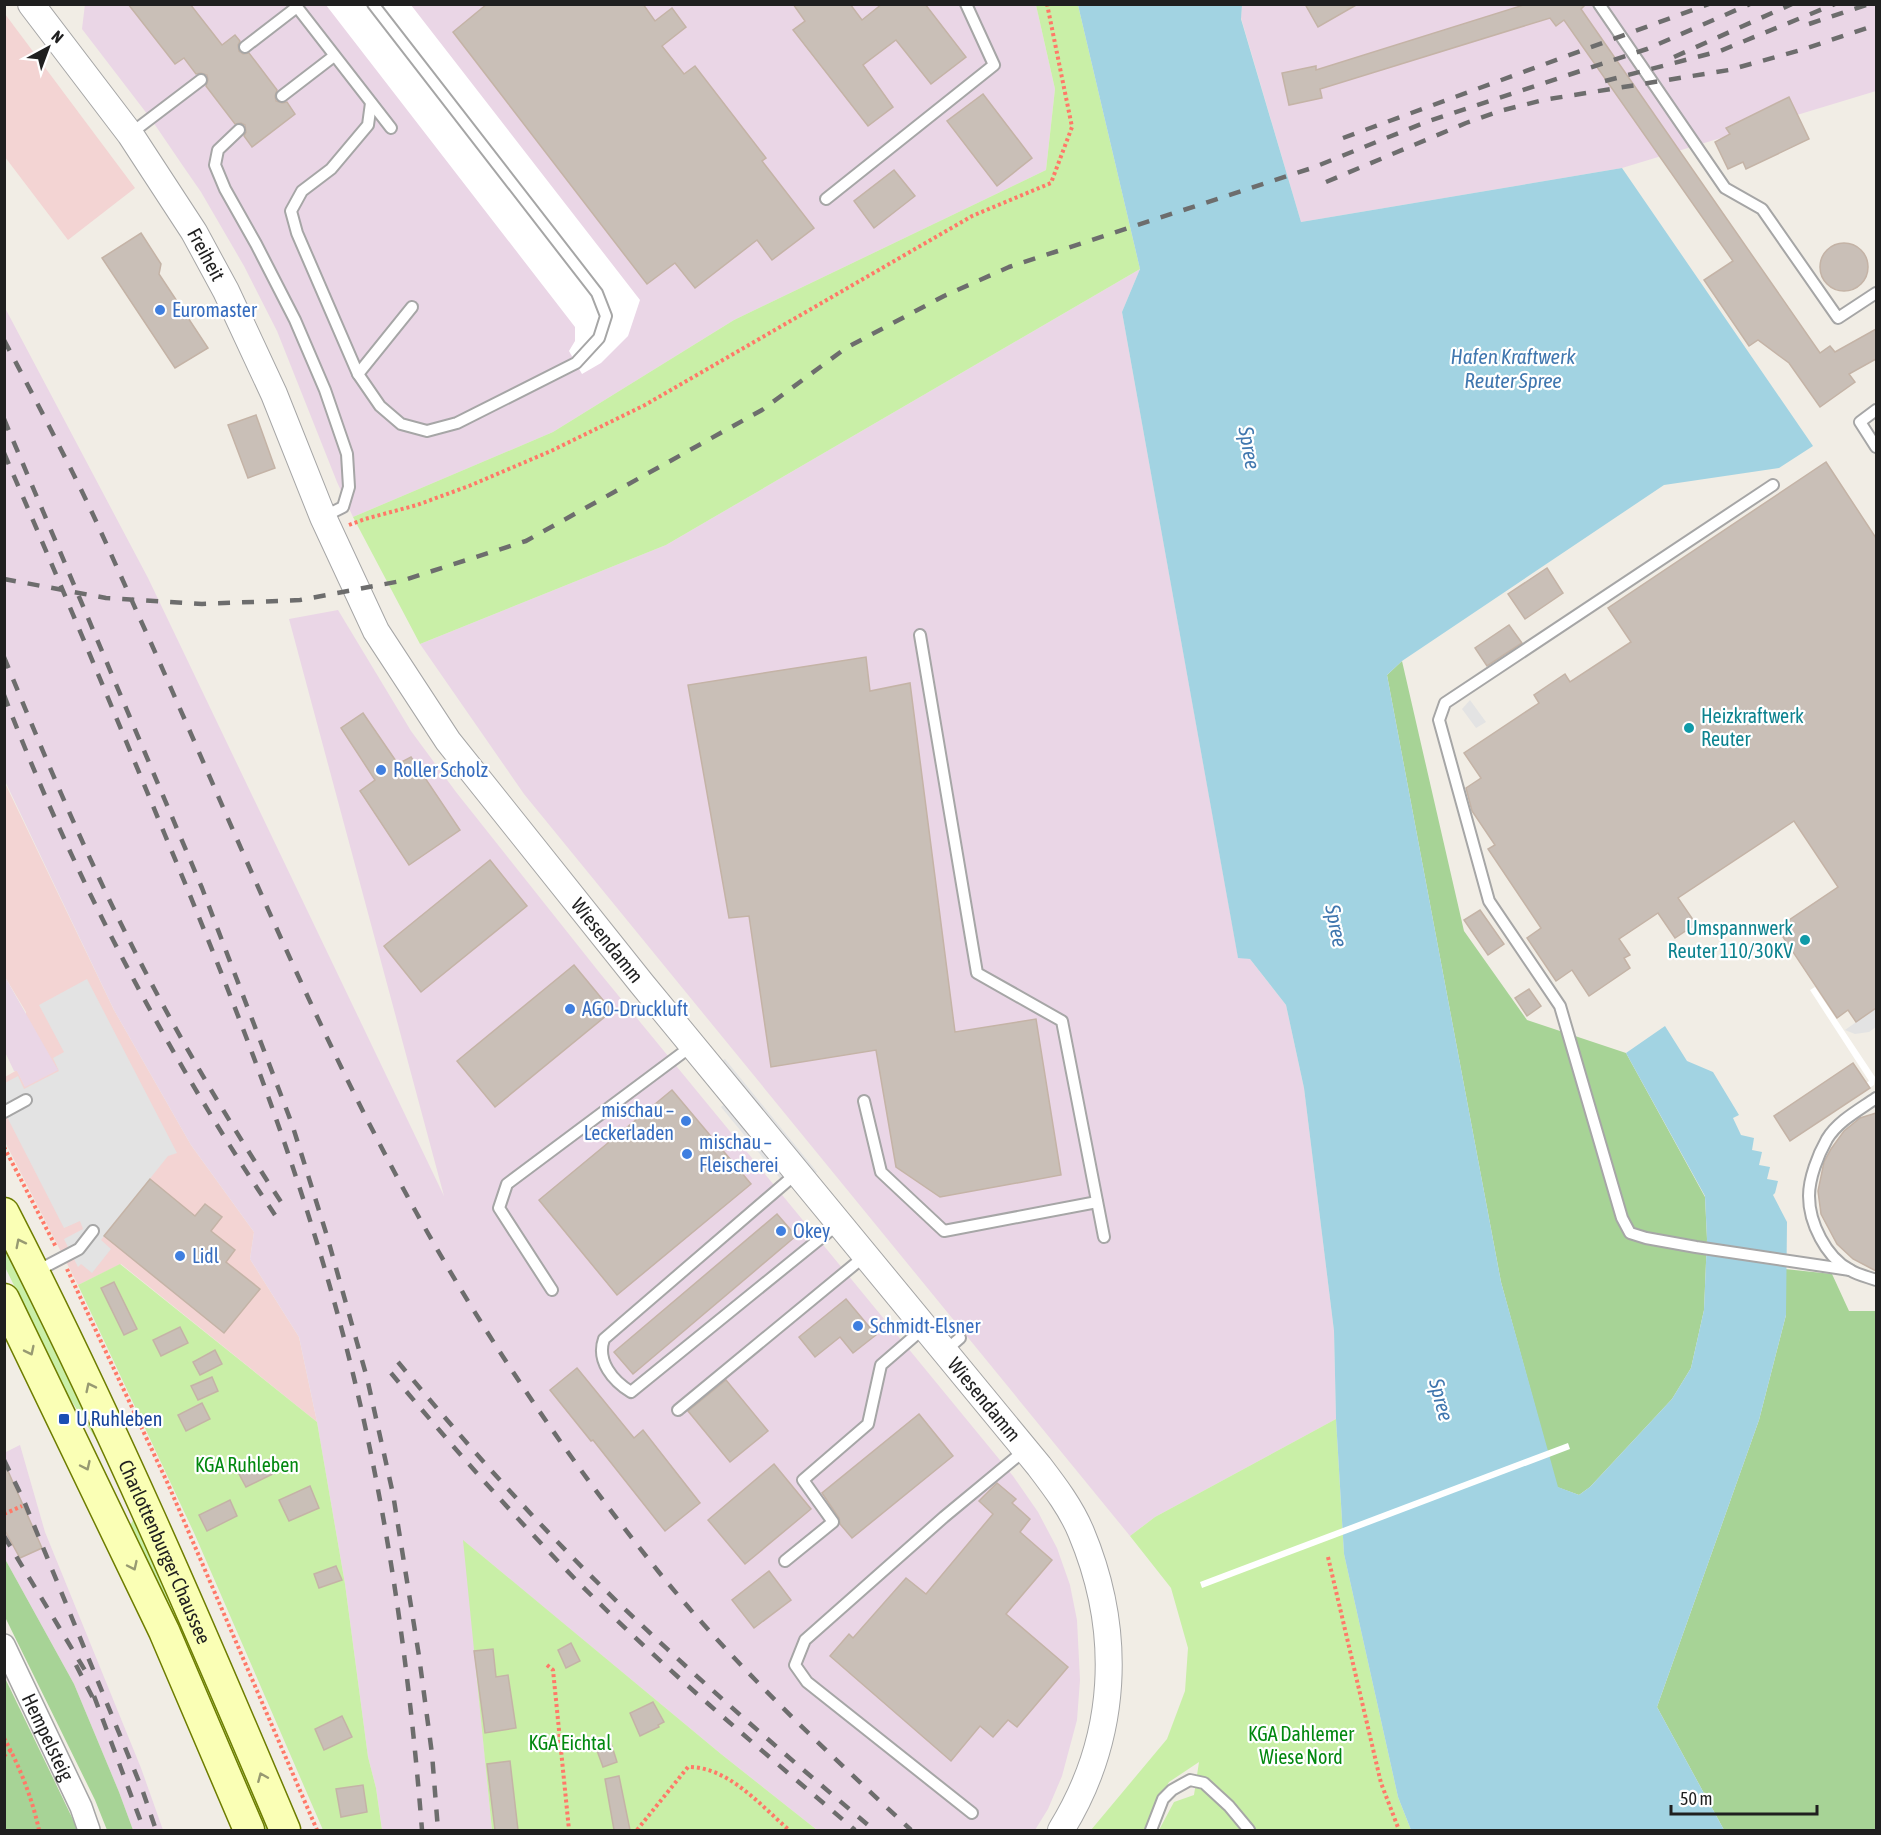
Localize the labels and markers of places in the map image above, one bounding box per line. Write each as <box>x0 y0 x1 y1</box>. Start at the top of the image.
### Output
place label: Euromaster <box>172 298 258 321</box>
marker: Euromaster <box>153 303 167 317</box>
place label: Heizkraftwerk Reuter <box>1701 704 1804 750</box>
marker: Heizkraftwerk Reuter <box>1682 721 1696 735</box>
place label: Roller Scholz <box>393 758 488 781</box>
marker: Roller Scholz <box>374 763 388 777</box>
place label: Umspannwerk Reuter 110/30KV <box>1668 916 1793 962</box>
marker: Umspannwerk Reuter 110/30KV <box>1798 933 1812 947</box>
place label: AGO-Druckluft <box>582 997 689 1020</box>
marker: AGO-Druckluft <box>563 1002 577 1016</box>
place label: mischau – Leckerladen <box>584 1098 674 1144</box>
marker: mischau – Leckerladen <box>679 1114 693 1128</box>
place label: mischau – Fleischerei <box>699 1130 779 1176</box>
marker: mischau – Fleischerei <box>680 1147 694 1161</box>
place label: Okey <box>793 1219 830 1242</box>
marker: Okey <box>774 1224 788 1238</box>
place label: Lidl <box>192 1244 220 1267</box>
marker: Lidl <box>173 1249 187 1263</box>
place label: Schmidt-Elsner <box>870 1314 981 1337</box>
marker: Schmidt-Elsner <box>851 1319 865 1333</box>
place label: U Ruhleben <box>76 1407 162 1430</box>
marker: U Ruhleben <box>57 1412 71 1426</box>

